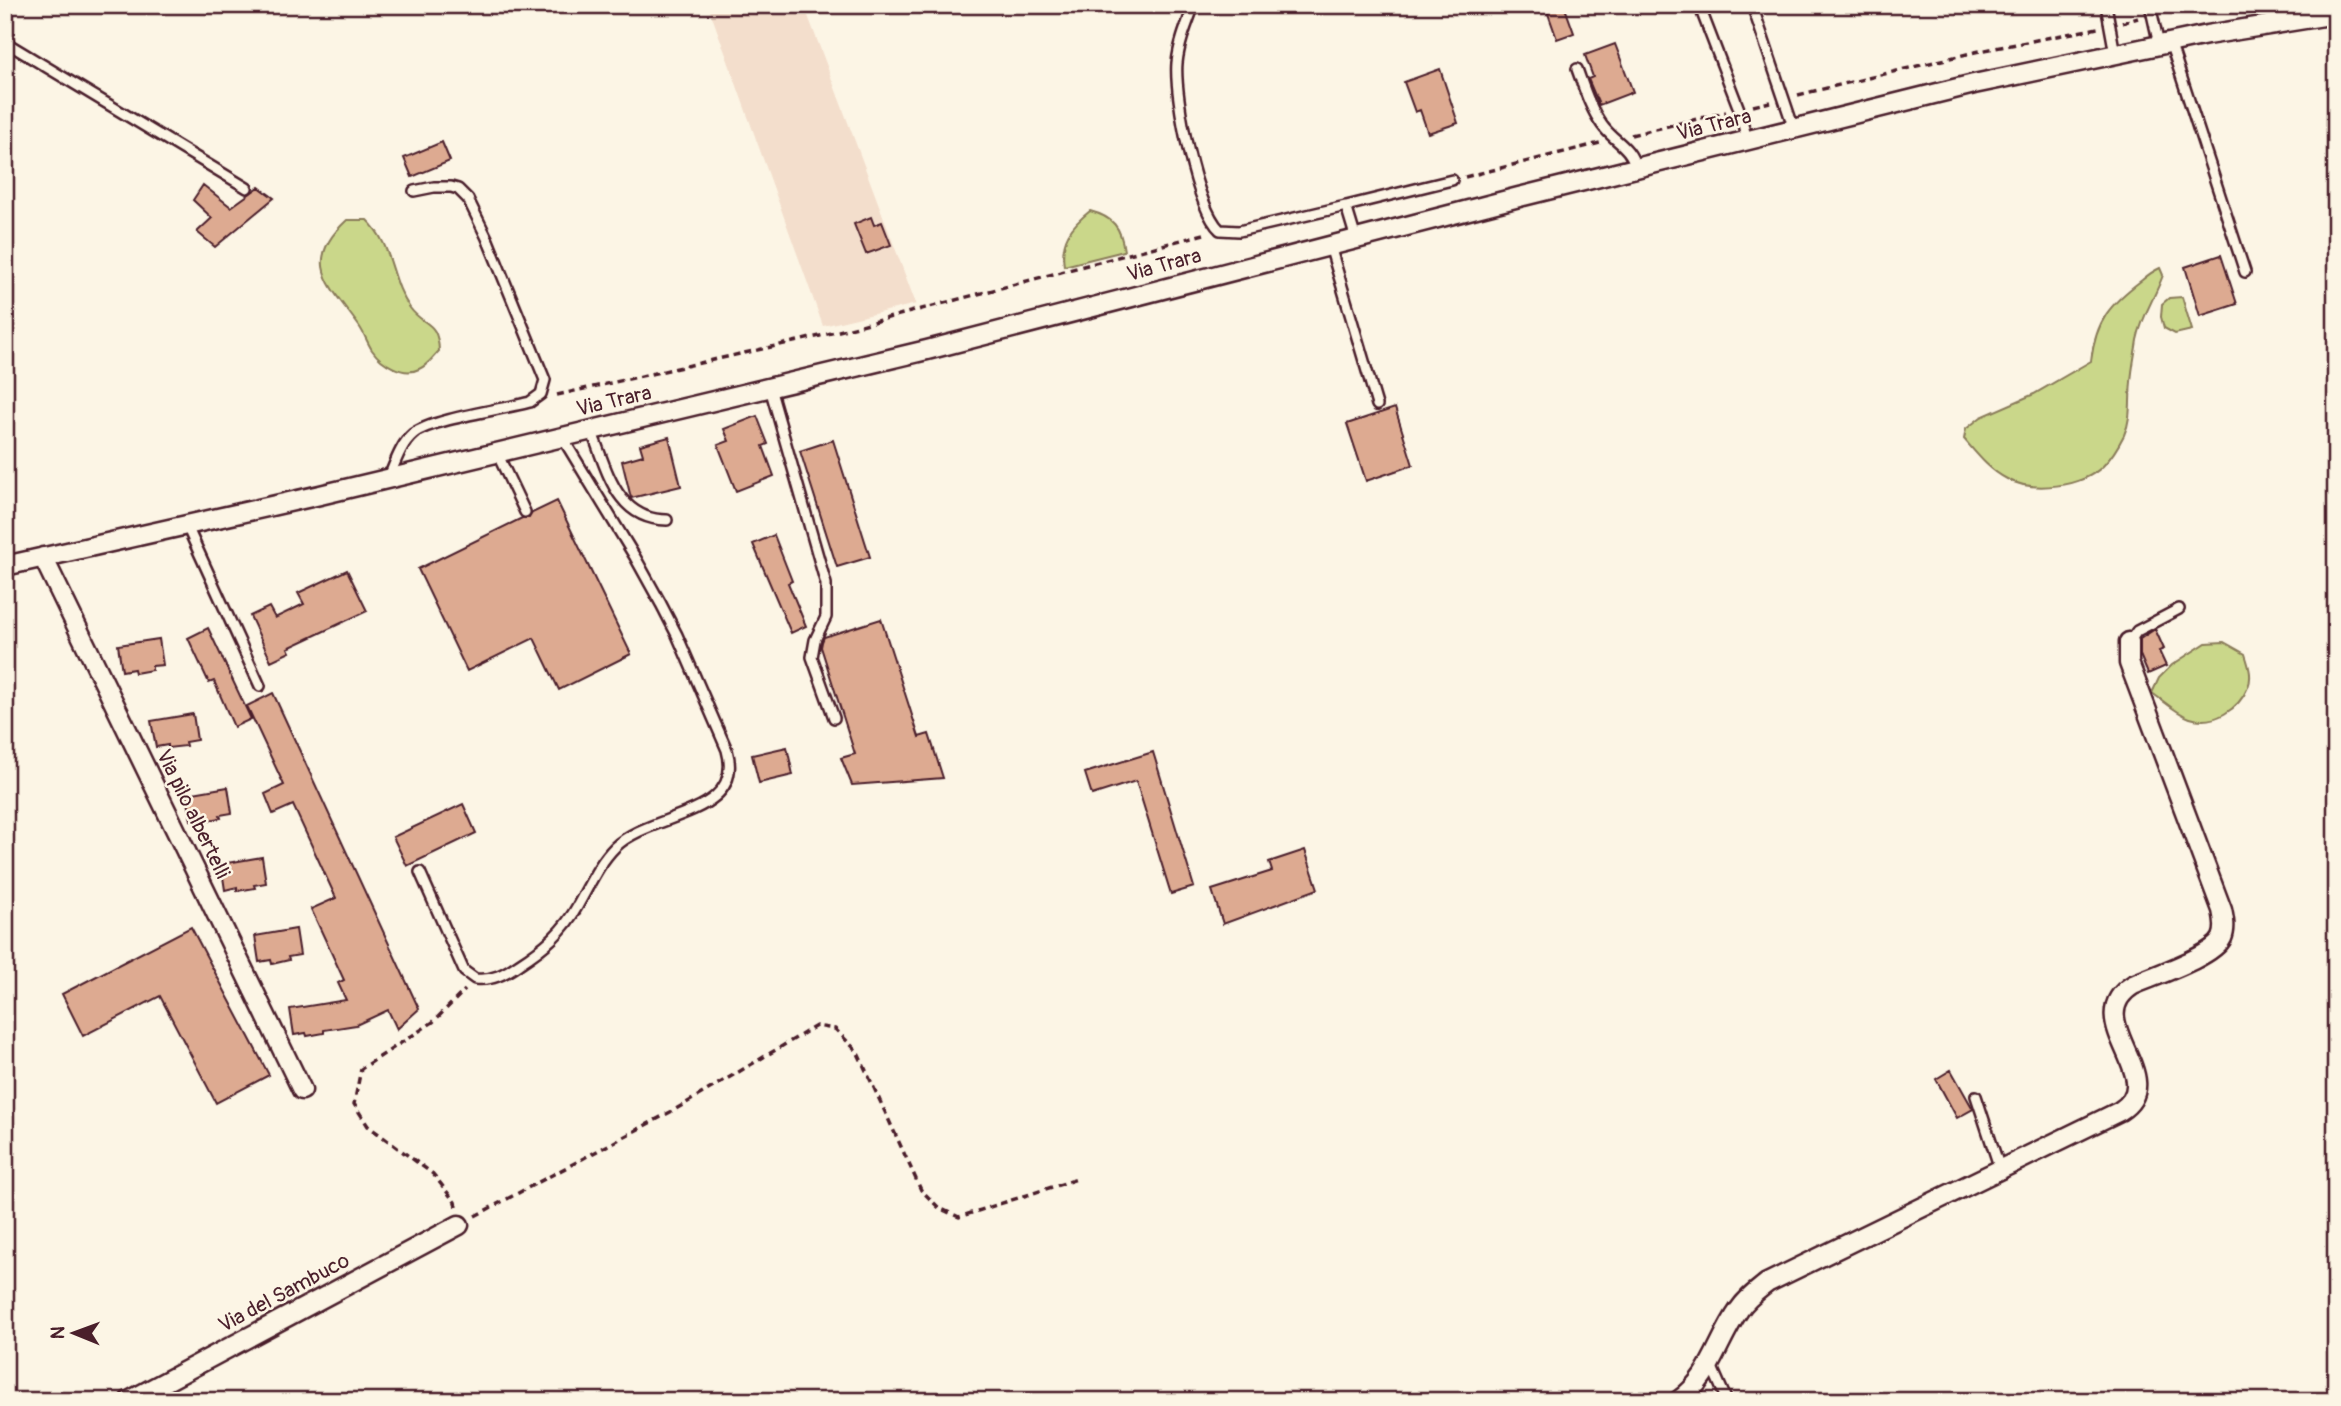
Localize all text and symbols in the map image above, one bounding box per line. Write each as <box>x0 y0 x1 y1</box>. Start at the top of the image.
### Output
street label: Via Trara <box>1674 103 1754 147</box>
street label: Via Trara <box>1124 242 1204 288</box>
street label: Via Trara <box>574 379 654 423</box>
street label: Via pilo albertelli <box>150 745 236 883</box>
street label: Via del Sambuco <box>214 1247 354 1339</box>
north arrow <box>38 1298 108 1368</box>
text: N <box>46 1326 70 1339</box>

